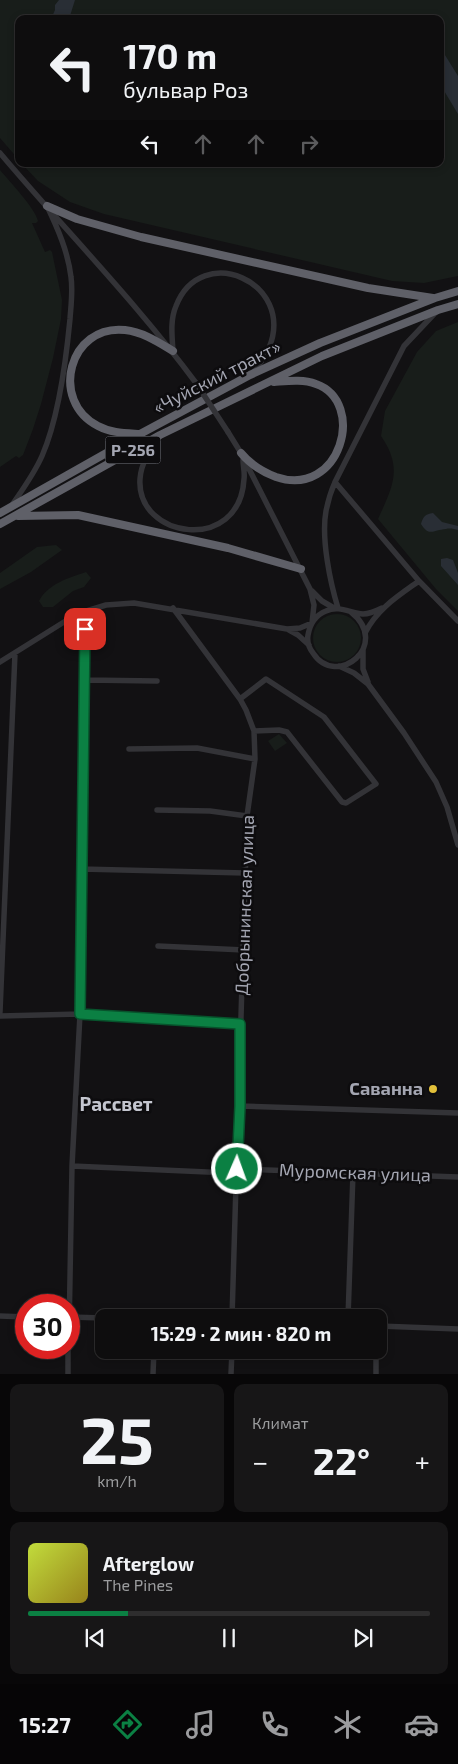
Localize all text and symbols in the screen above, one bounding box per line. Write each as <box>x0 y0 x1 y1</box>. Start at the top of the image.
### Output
text: 170 m <box>123 34 217 76</box>
icon: left <box>40 35 105 100</box>
text: бульвар Роз <box>123 76 248 102</box>
icon: left <box>136 130 164 158</box>
icon: ahead <box>189 130 217 158</box>
icon: ahead <box>242 130 270 158</box>
icon: right <box>295 130 323 158</box>
street label: «Чуйский тракт» <box>149 334 284 418</box>
road number: Р-256 <box>106 436 160 464</box>
pin <box>64 608 106 650</box>
icon: arrive <box>71 615 99 643</box>
street label: Добрынинская улица <box>230 814 258 996</box>
place label: Саванна <box>349 1077 423 1099</box>
marker: Саванна <box>427 1083 439 1095</box>
district label: Рассвет <box>79 1092 153 1115</box>
position arrow <box>210 1142 262 1194</box>
street label: Муромская улица <box>279 1158 431 1186</box>
speed limit sign: 30 <box>15 1294 80 1359</box>
text: 15:29 · 2 мин · 820 m <box>151 1322 331 1345</box>
text: 25 <box>80 1399 154 1477</box>
text: Климат <box>252 1413 309 1432</box>
text: 22° <box>313 1437 370 1483</box>
text: − <box>252 1444 268 1478</box>
text: + <box>415 1444 430 1478</box>
text: km/h <box>97 1471 137 1490</box>
text: Afterglow <box>103 1552 194 1575</box>
text: The Pines <box>103 1575 173 1594</box>
icon: previous <box>81 1624 109 1652</box>
icon: pause <box>215 1624 243 1652</box>
icon: next <box>349 1624 377 1652</box>
icon: directions <box>110 1707 145 1742</box>
icon: music <box>183 1707 218 1742</box>
icon: phone <box>257 1707 292 1742</box>
icon: climate <box>330 1707 365 1742</box>
icon: car <box>404 1707 439 1742</box>
text: 15:27 <box>19 1711 71 1737</box>

